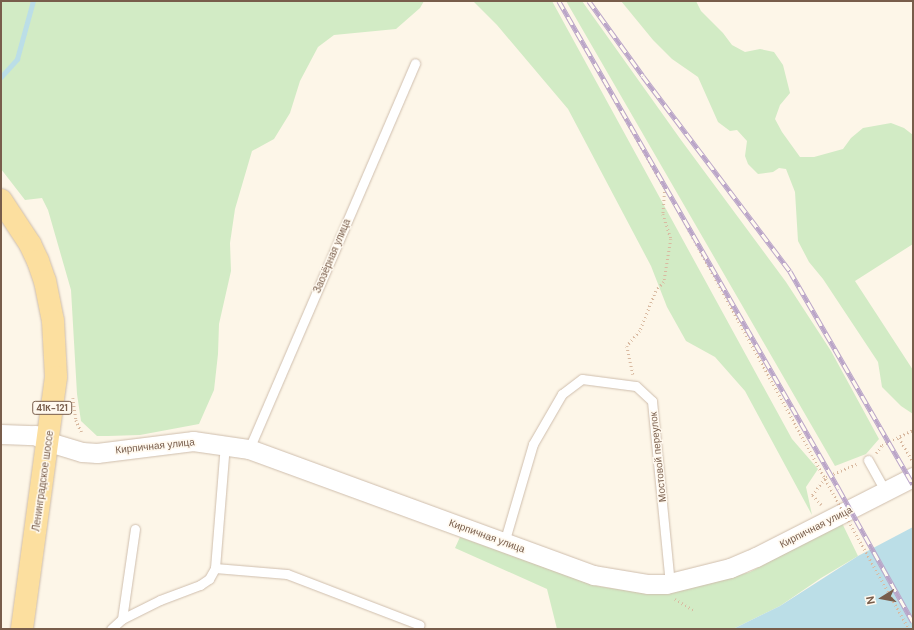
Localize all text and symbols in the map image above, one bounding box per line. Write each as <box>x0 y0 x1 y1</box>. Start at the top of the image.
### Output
street label: Заозёрная улица <box>311 217 353 295</box>
road number: 41К-121 <box>32 401 72 415</box>
street label: Мостовой переулок <box>647 411 669 503</box>
street label: Ленинградское шоссе <box>30 430 56 532</box>
street label: Кирпичная улица <box>115 436 195 456</box>
street label: Кирпичная улица <box>778 504 854 550</box>
street label: Кирпичная улица <box>447 517 527 555</box>
north arrow <box>862 578 902 618</box>
text: N <box>863 595 878 606</box>

